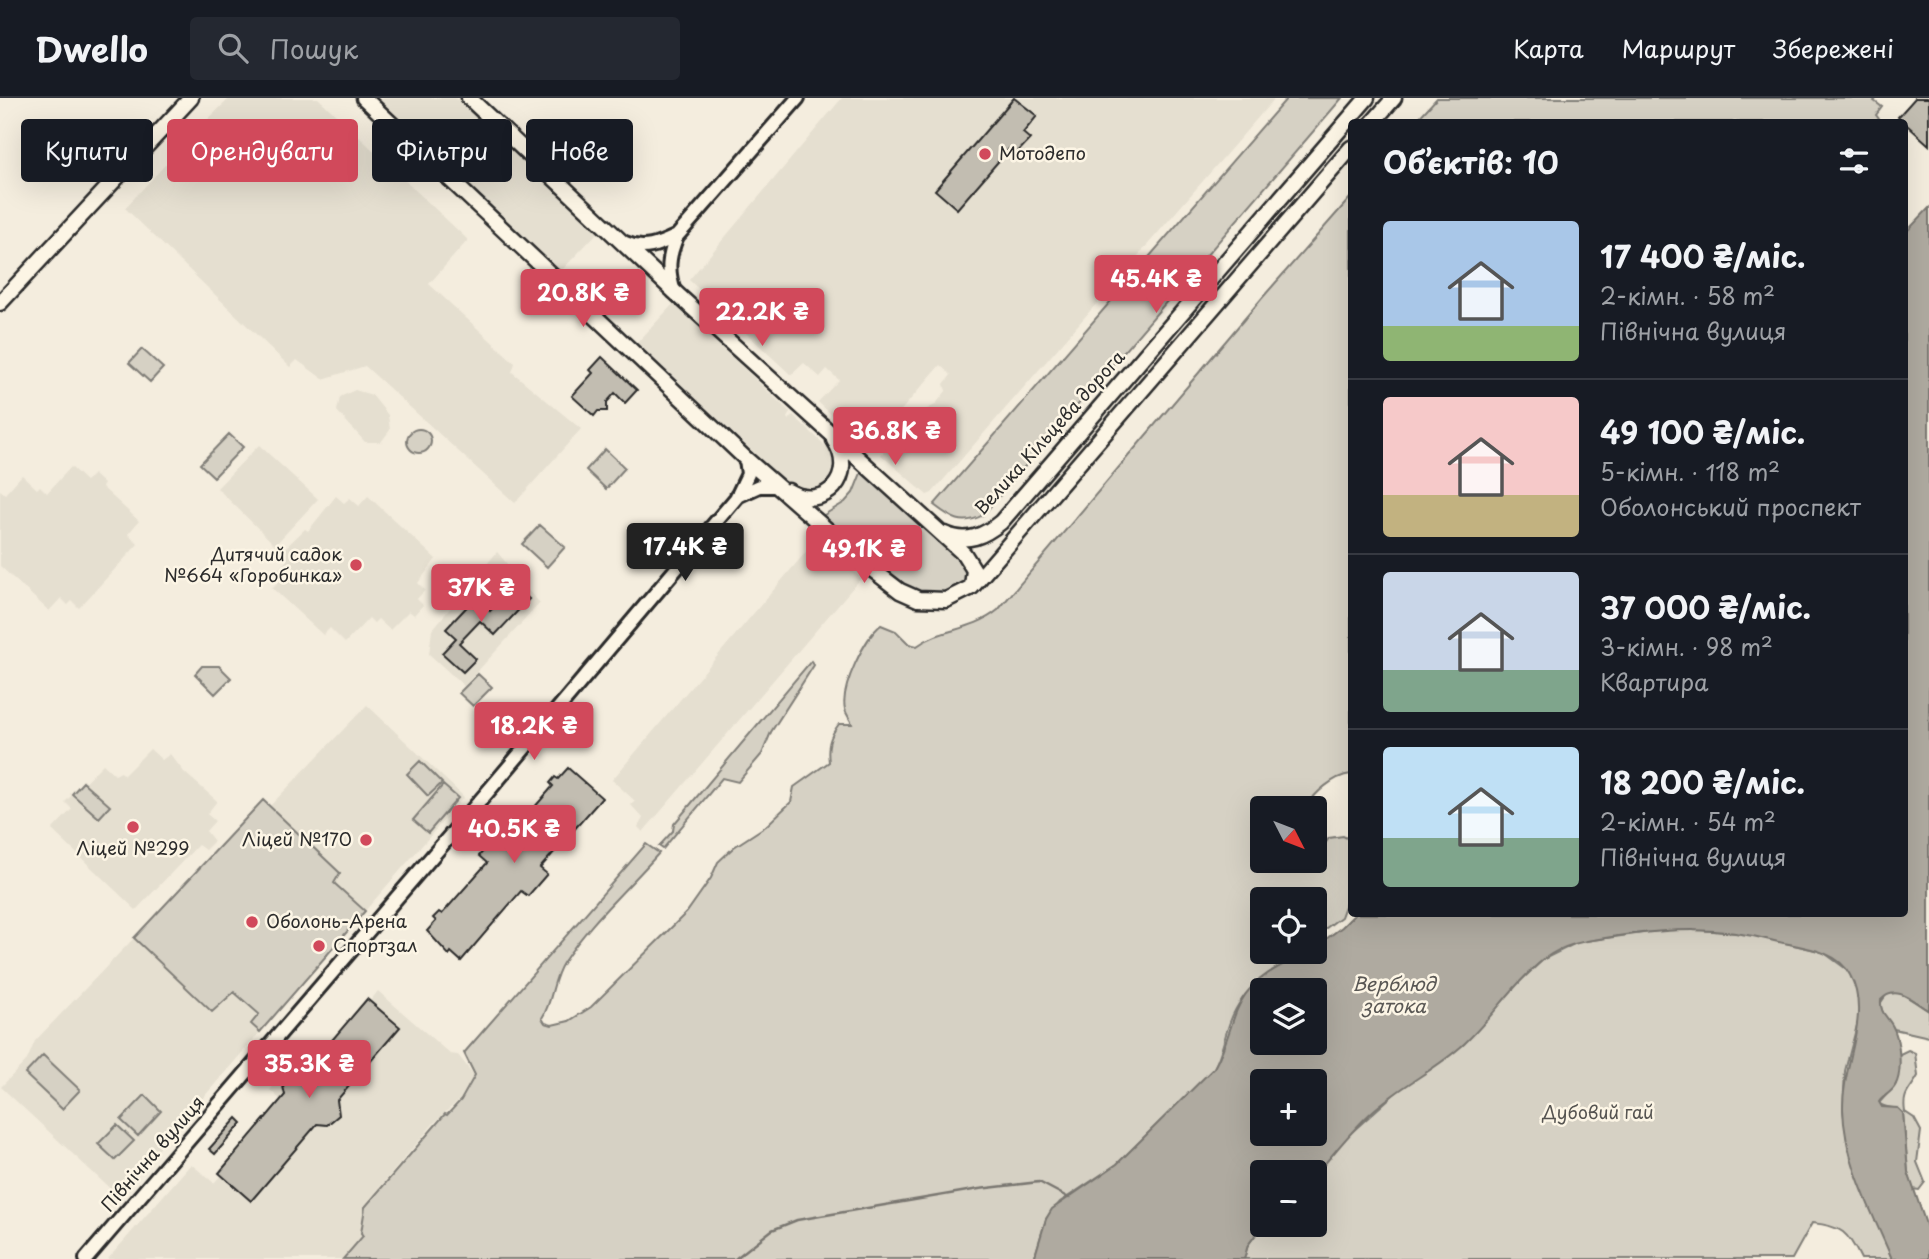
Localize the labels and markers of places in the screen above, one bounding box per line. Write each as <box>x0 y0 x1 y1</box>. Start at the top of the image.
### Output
place label: Мотодепо <box>999 139 1086 166</box>
marker: Мотодепо <box>977 146 993 162</box>
pin: 45.4K ₴ <box>1091 256 1221 315</box>
pin: 20.8K ₴ <box>518 270 648 329</box>
pin: 22.2K ₴ <box>697 288 827 348</box>
pin: 36.8K ₴ <box>830 408 960 467</box>
pin: 17.4K ₴ <box>620 524 750 583</box>
pin: 49.1K ₴ <box>799 526 929 585</box>
place label: Дитячий садок №664 «Горобинка» <box>164 540 342 588</box>
marker: Дитячий садок №664 «Горобинка» <box>348 557 364 573</box>
pin: 37K ₴ <box>432 564 530 624</box>
pin: 18.2K ₴ <box>469 702 599 762</box>
pin: 40.5K ₴ <box>449 806 579 865</box>
marker: Ліцей №299 <box>125 819 141 835</box>
place label: Ліцей №170 <box>242 825 352 852</box>
marker: Ліцей №170 <box>358 832 374 848</box>
place label: Ліцей №299 <box>76 834 190 861</box>
place label: Оболонь-Арена <box>266 907 408 934</box>
marker: Оболонь-Арена <box>244 914 260 930</box>
place label: Спортзал <box>333 931 417 958</box>
marker: Спортзал <box>311 938 327 954</box>
pin: 35.3K ₴ <box>244 1040 374 1100</box>

